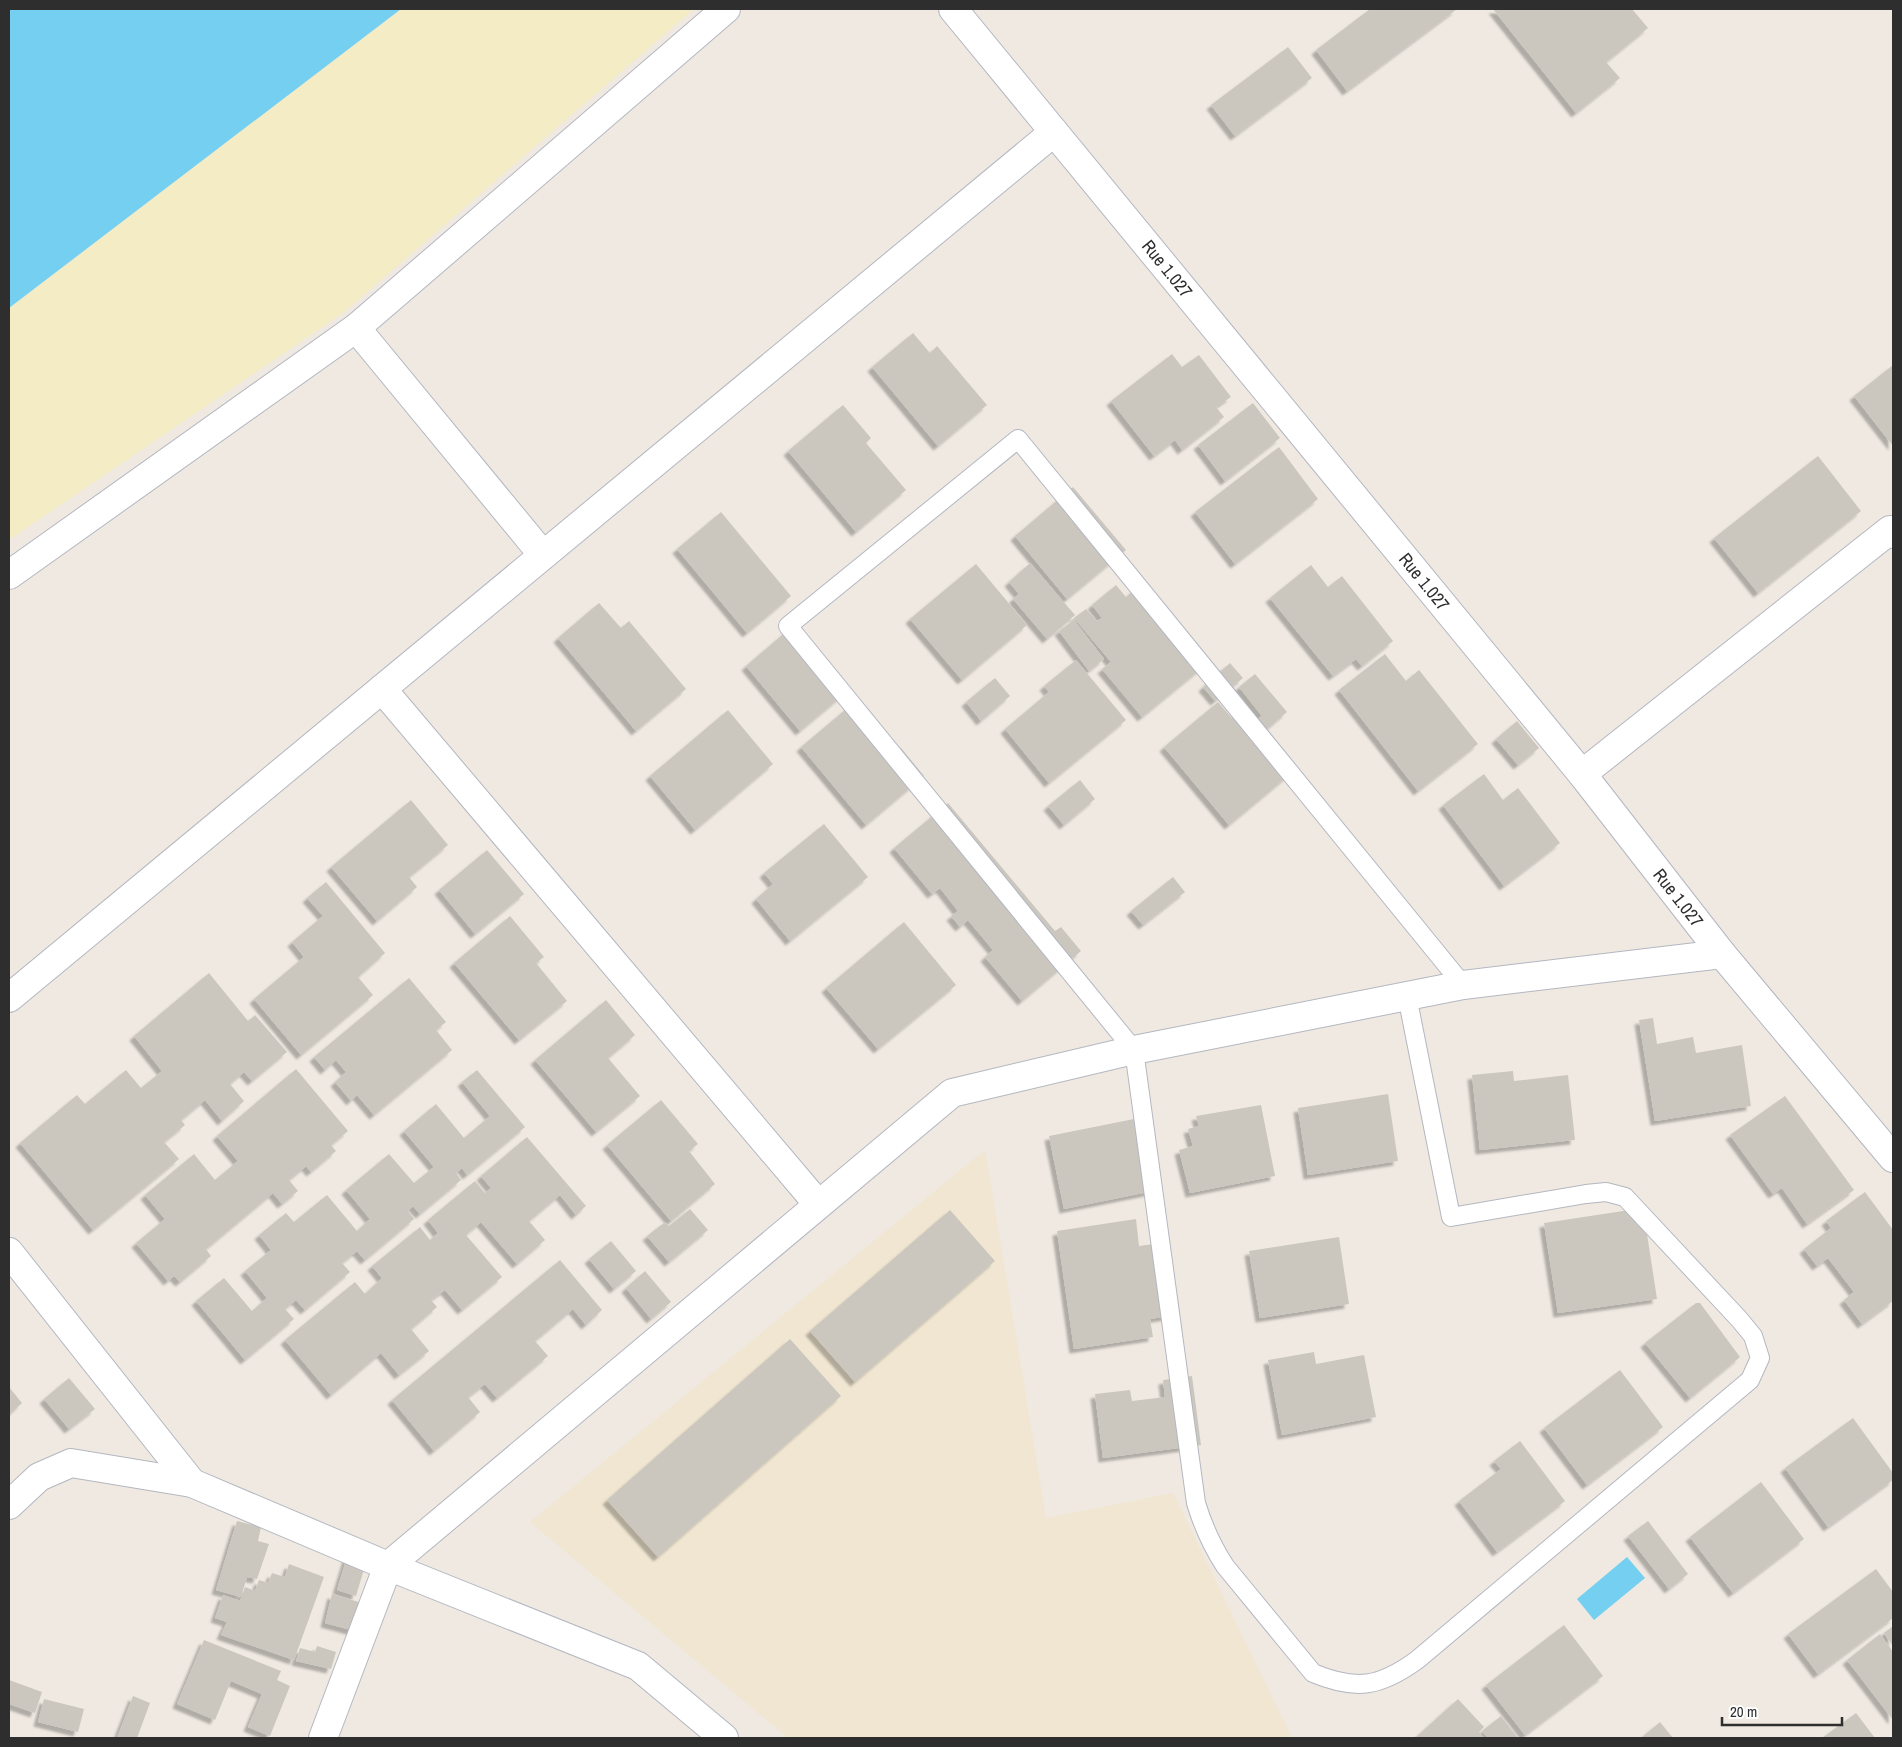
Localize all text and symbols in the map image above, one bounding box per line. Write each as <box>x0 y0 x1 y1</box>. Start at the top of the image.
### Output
street label: Rue 1.027 <box>1136 234 1199 303</box>
street label: Rue 1.027 <box>1393 547 1456 616</box>
street label: Rue 1.027 <box>1648 863 1709 932</box>
scale bar <box>1722 1694 1842 1726</box>
text: 20 m <box>1730 1701 1757 1722</box>

